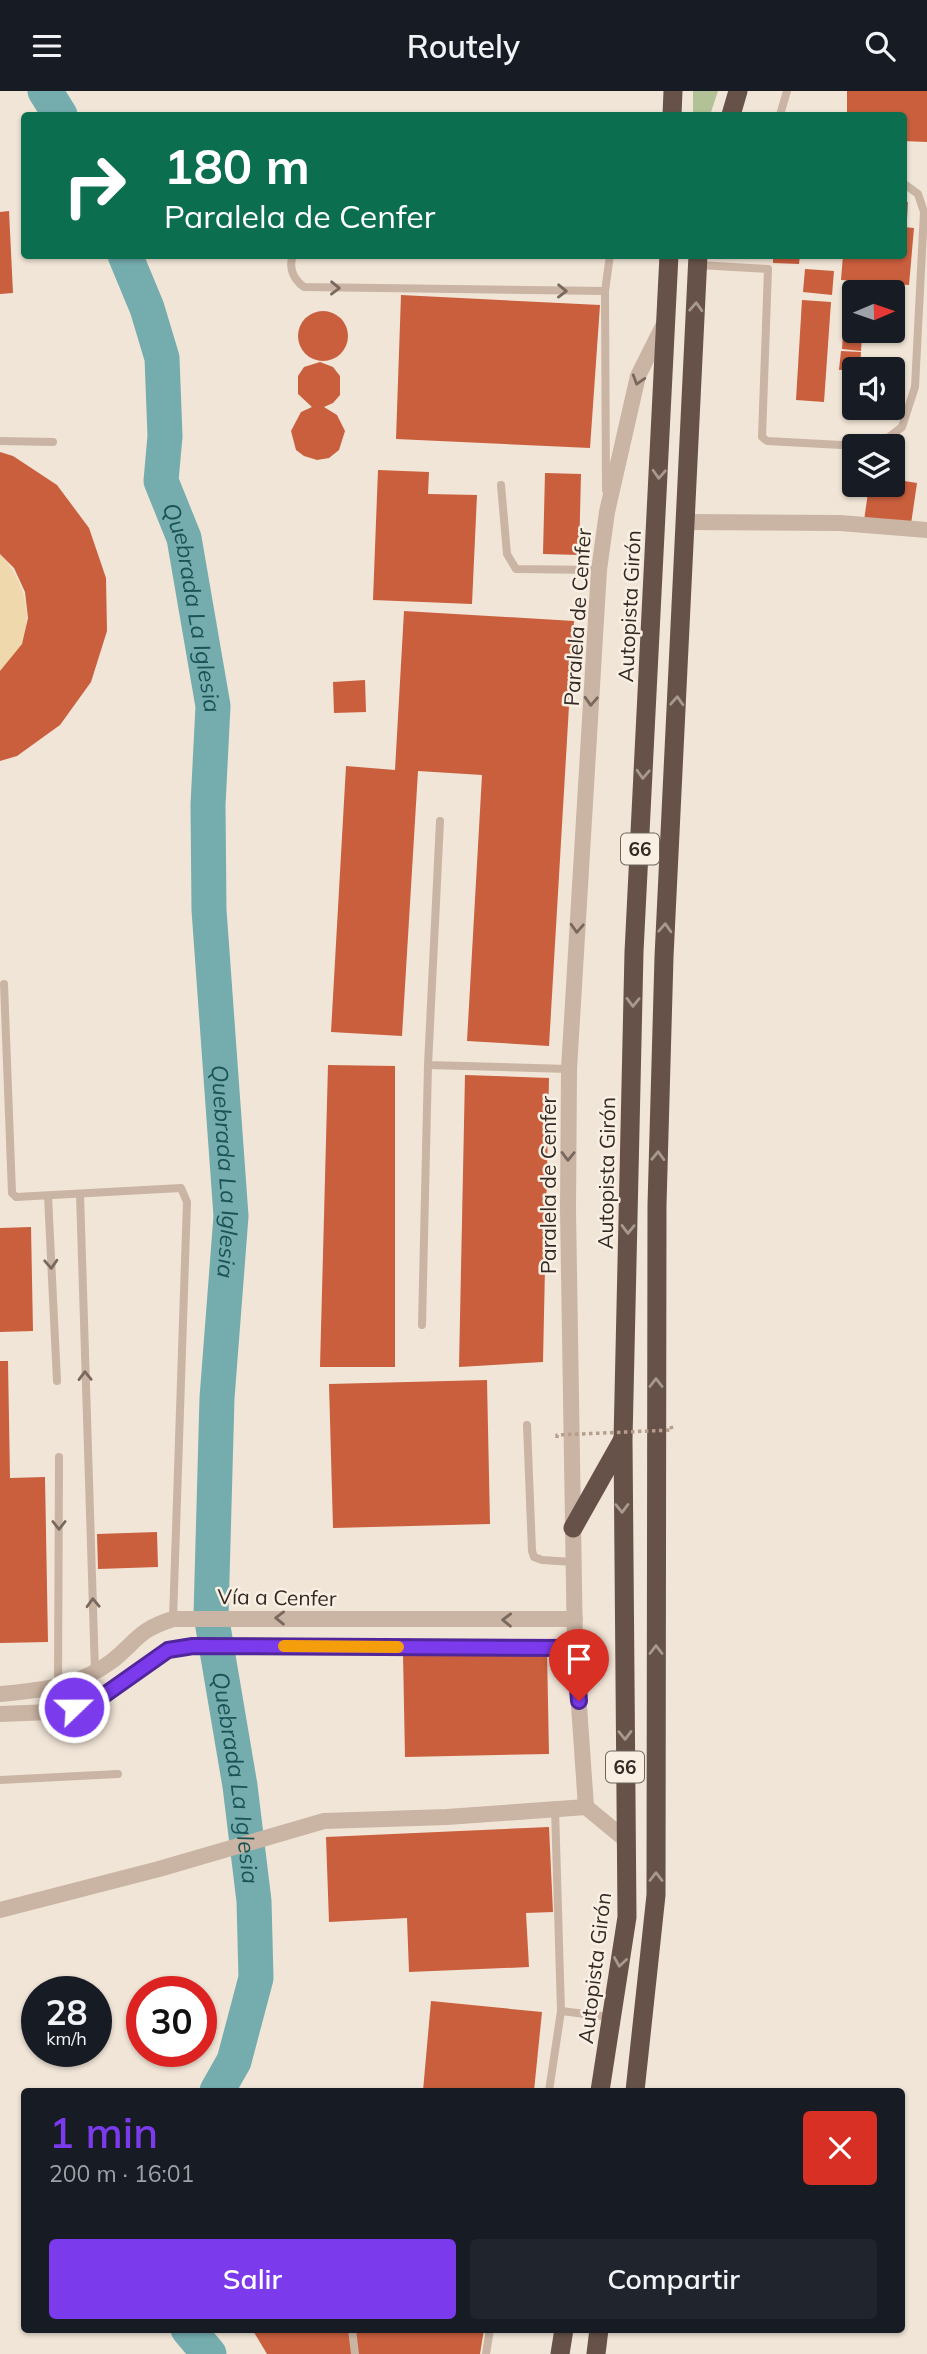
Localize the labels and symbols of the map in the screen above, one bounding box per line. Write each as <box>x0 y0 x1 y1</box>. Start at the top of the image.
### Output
one-way arrow <box>330 280 341 296</box>
north arrow <box>842 280 905 343</box>
one-way arrow <box>558 283 568 299</box>
one-way arrow <box>688 301 703 312</box>
one-way arrow <box>632 374 646 386</box>
one-way arrow <box>652 469 667 480</box>
water label: Quebrada La Iglesia <box>157 498 228 715</box>
street label: Paralela de Cenfer <box>558 527 596 707</box>
street label: Autopista Girón <box>612 529 646 683</box>
one-way arrow <box>669 695 684 706</box>
one-way arrow <box>584 696 599 707</box>
one-way arrow <box>636 769 651 780</box>
road number: 66 <box>621 834 659 865</box>
one-way arrow <box>570 923 585 934</box>
one-way arrow <box>657 923 672 934</box>
one-way arrow <box>625 997 641 1007</box>
water label: Quebrada La Iglesia <box>206 1064 245 1279</box>
street label: Paralela de Cenfer <box>535 1096 561 1274</box>
street label: Autopista Girón <box>592 1097 620 1249</box>
one-way arrow <box>651 1150 666 1161</box>
one-way arrow <box>560 1151 576 1161</box>
one-way arrow <box>620 1224 635 1235</box>
one-way arrow <box>44 1259 59 1270</box>
one-way arrow <box>77 1370 92 1381</box>
one-way arrow <box>648 1378 664 1388</box>
one-way arrow <box>615 1503 630 1514</box>
one-way arrow <box>51 1521 67 1531</box>
street label: Vía a Cenfer <box>217 1583 337 1611</box>
one-way arrow <box>85 1598 101 1608</box>
one-way arrow <box>274 1610 285 1625</box>
one-way arrow <box>501 1612 512 1627</box>
pin <box>549 1629 609 1701</box>
one-way arrow <box>648 1644 664 1654</box>
water label: Quebrada La Iglesia <box>206 1669 266 1885</box>
position arrow <box>37 1670 111 1744</box>
one-way arrow <box>617 1731 633 1741</box>
road number: 66 <box>606 1751 644 1783</box>
one-way arrow <box>648 1871 664 1882</box>
street label: Autopista Girón <box>572 1891 616 2045</box>
one-way arrow <box>613 1956 628 1968</box>
speed limit sign: 30 <box>126 1976 217 2067</box>

